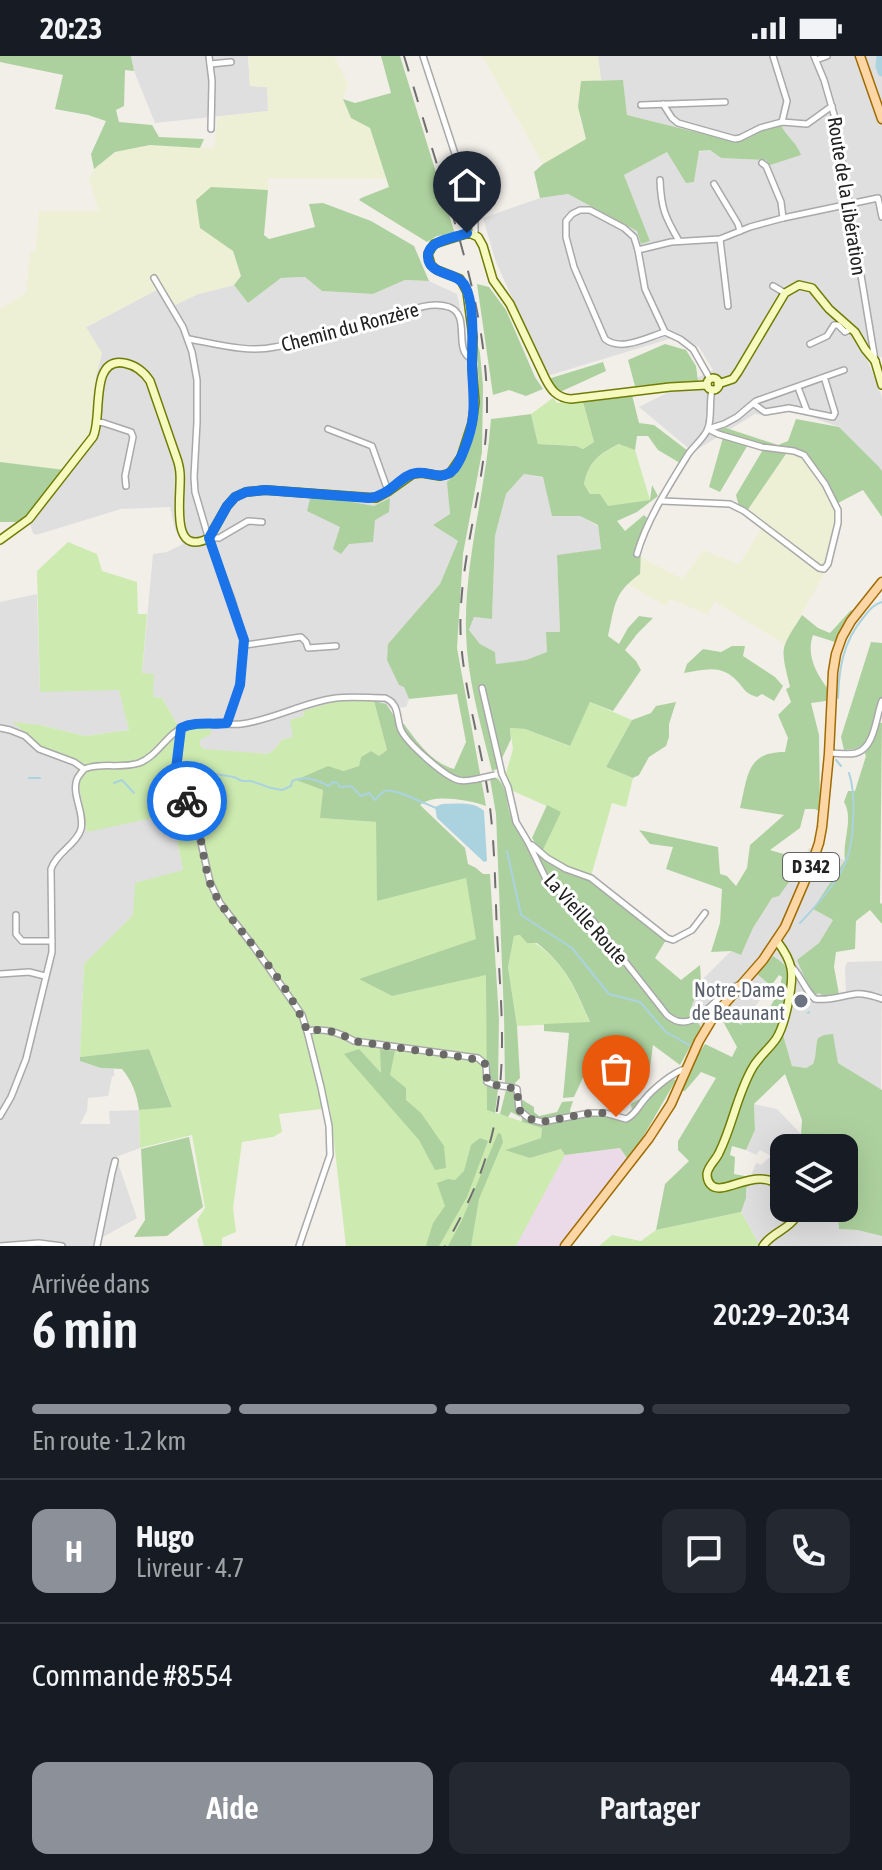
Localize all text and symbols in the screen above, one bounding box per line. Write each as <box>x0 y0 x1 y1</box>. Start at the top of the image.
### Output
text: 20:23 <box>40 11 102 45</box>
street label: Route de la Libération <box>824 115 871 277</box>
pin <box>433 151 501 233</box>
icon: home <box>445 163 489 207</box>
street label: Chemin du Ronzère <box>279 297 421 356</box>
courier <box>147 761 227 841</box>
icon: bike <box>165 779 209 823</box>
road number: D 342 <box>783 853 839 881</box>
street label: La Vieille Route <box>540 869 633 969</box>
place label: Notre-Dame de Beaunant <box>692 978 785 1024</box>
marker: Notre-Dame de Beaunant <box>792 992 810 1010</box>
pin <box>582 1035 650 1117</box>
icon: bag <box>594 1047 638 1091</box>
map controls <box>770 1134 858 1222</box>
button: layers <box>770 1134 858 1222</box>
text: Arrivée dans <box>32 1269 150 1299</box>
text: 20:29–20:34 <box>713 1297 850 1331</box>
text: 6 min <box>32 1299 138 1359</box>
text: En route · 1.2 km <box>32 1426 186 1456</box>
button: chat <box>662 1509 746 1593</box>
button: phone <box>766 1509 850 1593</box>
text: Hugo <box>136 1519 194 1553</box>
text: H <box>65 1534 83 1568</box>
text: Livreur · 4.7 <box>136 1553 244 1583</box>
text: Commande #8554 <box>32 1658 233 1692</box>
text: 44.21 € <box>771 1658 850 1692</box>
button: Aide <box>32 1762 433 1854</box>
button: Partager <box>449 1762 850 1854</box>

